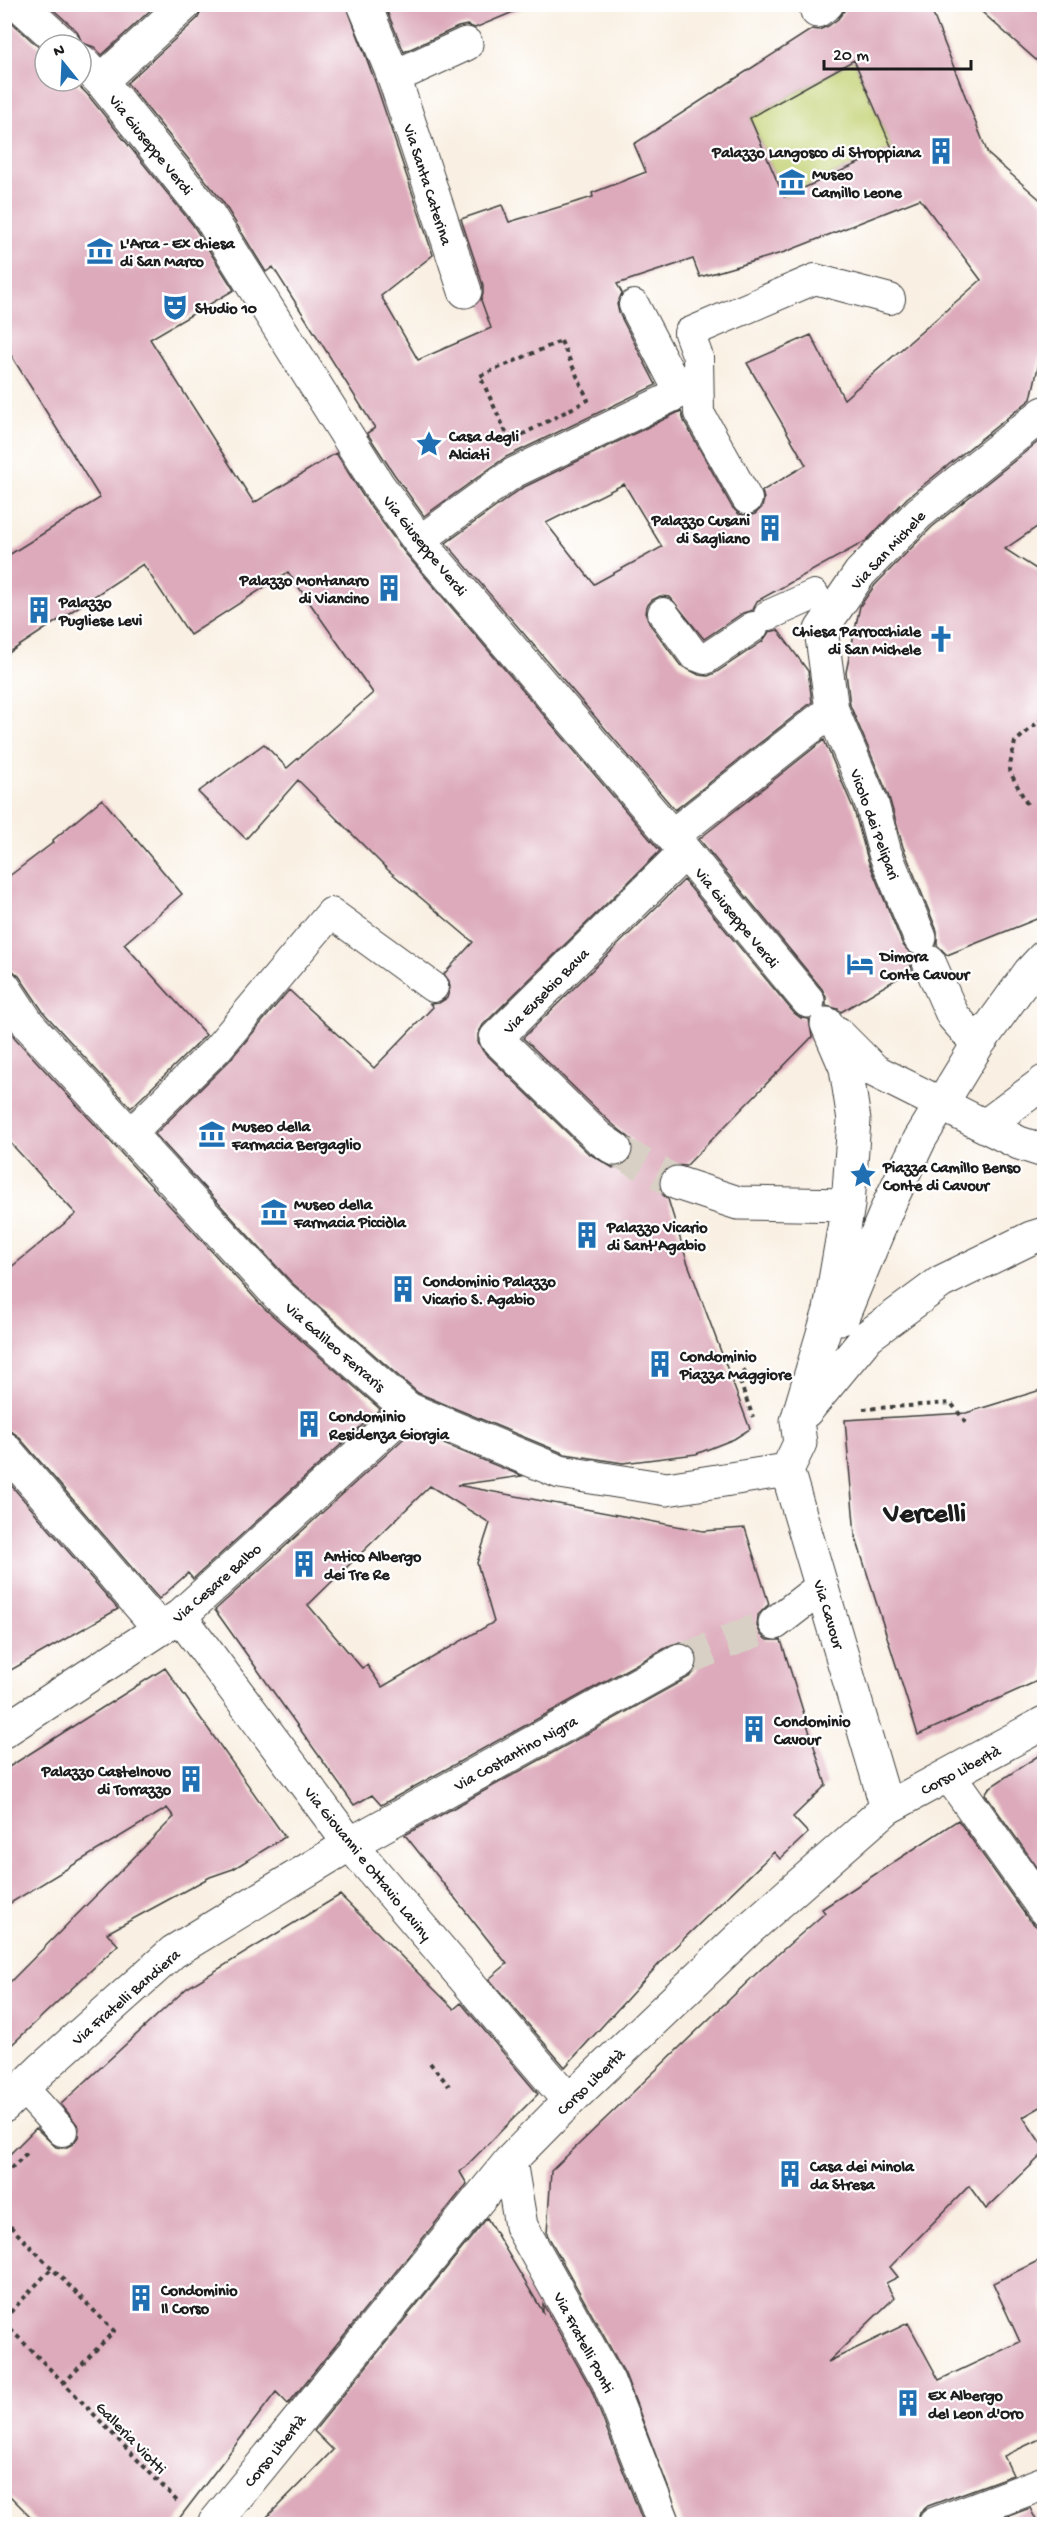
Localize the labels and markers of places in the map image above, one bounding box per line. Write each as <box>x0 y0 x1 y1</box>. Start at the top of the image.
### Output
building icon: Palazzo Langosco di Stroppiana <box>926 136 956 166</box>
place label: Palazzo Langosco di Stroppiana <box>711 145 922 164</box>
museum icon: Museo Camillo Leone <box>777 167 807 197</box>
place label: Museo Camillo Leone <box>811 167 903 204</box>
museum icon: L'Arca - Ex chiesa di San Marco <box>85 236 115 266</box>
place label: L'Arca - Ex chiesa di San Marco <box>120 236 236 273</box>
theatre icon: Studio 10 <box>160 292 190 322</box>
place label: Studio 10 <box>195 301 257 320</box>
place icon: Casa degli Alciati <box>414 429 444 459</box>
place label: Casa degli Alciati <box>448 429 519 466</box>
place label: Palazzo Cusani di Sagliano <box>651 513 751 550</box>
building icon: Palazzo Cusani di Sagliano <box>755 513 785 543</box>
place label: Palazzo Montanaro di Viancino <box>239 573 370 610</box>
building icon: Palazzo Montanaro di Viancino <box>374 573 404 603</box>
building icon: Palazzo Pugliese Levi <box>24 595 54 625</box>
place label: Palazzo Pugliese Levi <box>58 595 143 632</box>
place label: Chiesa Parrocchiale di San Michele <box>792 624 922 661</box>
church icon: Chiesa Parrocchiale di San Michele <box>926 624 956 654</box>
hotel icon: Dimora Conte Cavour <box>845 949 875 979</box>
place label: Dimora Conte Cavour <box>878 949 972 986</box>
museum icon: Museo della Farmacia Bergaglio <box>197 1119 227 1149</box>
place label: Museo della Farmacia Bergaglio <box>231 1119 362 1156</box>
place icon: Piazza Camillo Benso Conte di Cavour <box>848 1160 878 1190</box>
place label: Piazza Camillo Benso Conte di Cavour <box>882 1160 1021 1197</box>
museum icon: Museo della Farmacia Picciòla <box>259 1197 289 1227</box>
place label: Museo della Farmacia Picciòla <box>293 1197 407 1234</box>
building icon: Palazzo Vicario di Sant'Agabio <box>572 1220 602 1250</box>
place label: Palazzo Vicario di Sant'Agabio <box>606 1220 708 1257</box>
building icon: Condominio Palazzo Vicario S. Agabio <box>388 1274 418 1304</box>
place label: Condominio Palazzo Vicario S. Agabio <box>422 1274 556 1311</box>
building icon: Condominio Piazza Maggiore <box>645 1349 675 1379</box>
place label: Condominio Piazza Maggiore <box>679 1349 793 1386</box>
building icon: Condominio Residenza Giorgia <box>294 1409 324 1439</box>
place label: Condominio Residenza Giorgia <box>328 1409 450 1446</box>
building icon: Antico Albergo dei Tre Re <box>289 1549 319 1579</box>
place label: Antico Albergo dei Tre Re <box>323 1549 422 1586</box>
building icon: Condominio Cavour <box>739 1714 769 1744</box>
place label: Condominio Cavour <box>773 1714 851 1751</box>
place label: Palazzo Castelnovo di Torrazzo <box>41 1764 172 1801</box>
building icon: Palazzo Castelnovo di Torrazzo <box>176 1764 206 1794</box>
building icon: Casa dei Minola da Stresa <box>775 2159 805 2189</box>
place label: Casa dei Minola da Stresa <box>809 2159 915 2196</box>
building icon: Condominio Il Corso <box>126 2283 156 2313</box>
place label: Condominio Il Corso <box>160 2283 238 2320</box>
building icon: Ex Albergo del Leon d'Oro <box>893 2388 923 2418</box>
place label: Ex Albergo del Leon d'Oro <box>928 2388 1024 2425</box>

